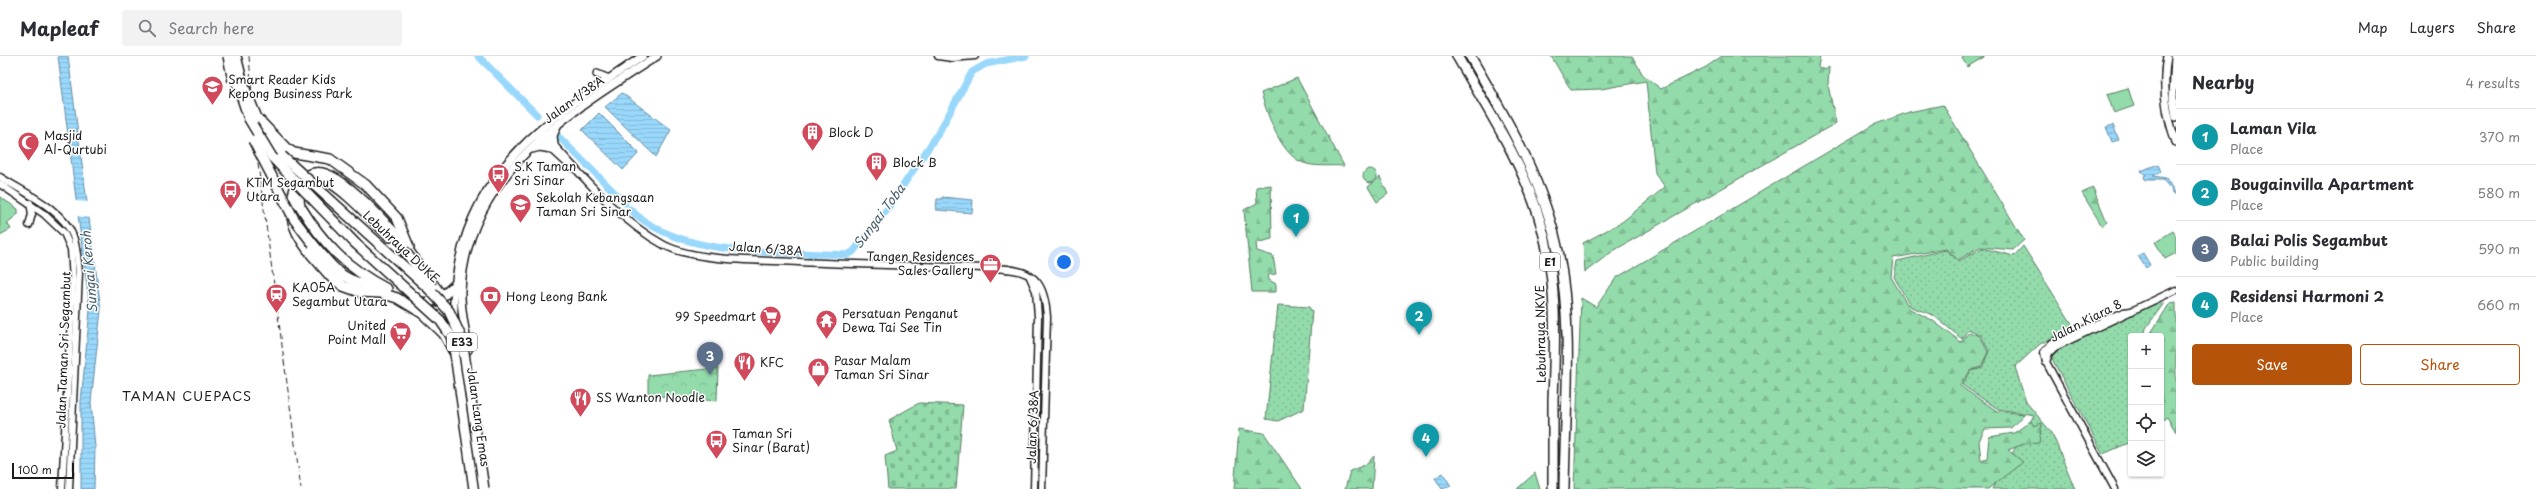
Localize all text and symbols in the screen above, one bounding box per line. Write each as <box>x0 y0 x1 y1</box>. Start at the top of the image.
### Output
search box <box>122 10 402 46</box>
text: Mapleaf <box>20 14 98 42</box>
text: Search here <box>168 16 254 39</box>
icon: search <box>136 17 158 39</box>
text: Map <box>2358 17 2388 38</box>
text: Layers <box>2410 17 2455 38</box>
text: Share <box>2477 17 2516 38</box>
text: Nearby <box>2192 69 2254 95</box>
place label: Smart Reader Kids Kepong Business Park <box>228 70 352 102</box>
street label: Jalan 1/38A <box>539 71 607 127</box>
text: 4 results <box>2466 73 2520 92</box>
school or university icon: Smart Reader Kids Kepong Business Park <box>200 74 226 107</box>
text: Laman Vila <box>2230 116 2317 139</box>
building icon: Block D <box>799 120 825 153</box>
place label: Block D <box>828 123 874 141</box>
place label: Masjid Al-Qurtubi <box>44 126 107 158</box>
text: 1 <box>2202 127 2208 146</box>
text: 370 m <box>2479 127 2520 146</box>
mosque icon: Masjid Al-Qurtubi <box>16 130 42 163</box>
text: Place <box>2230 139 2263 158</box>
building icon: Block B <box>864 150 890 183</box>
place label: Block B <box>892 153 937 171</box>
place label: S.K Taman Sri Sinar <box>514 157 576 189</box>
bus stop icon: S.K Taman Sri Sinar <box>485 161 511 194</box>
text: Bougainvilla Apartment <box>2230 172 2414 195</box>
place label: KTM Segambut Utara <box>246 173 334 205</box>
bus stop icon: KTM Segambut Utara <box>218 177 244 210</box>
water label: Sungai Toba <box>848 179 910 252</box>
text: 2 <box>2200 183 2210 202</box>
text: 580 m <box>2478 183 2520 202</box>
place label: Sekolah Kebangsaan Taman Sri Sinar <box>536 188 654 220</box>
school or university icon: Sekolah Kebangsaan Taman Sri Sinar <box>507 192 533 225</box>
text: Place <box>2230 195 2263 214</box>
pin: 1 <box>1283 204 1309 237</box>
street label: Lebuhraya DUKE <box>359 206 444 287</box>
text: Balai Polis Segambut <box>2230 228 2388 251</box>
water label: Sungai Keroh <box>75 230 102 314</box>
street label: Jalan 6/38A <box>729 236 804 260</box>
text: 3 <box>2201 239 2209 258</box>
text: 590 m <box>2478 239 2520 258</box>
place label: Tangen Residences Sales Gallery <box>866 247 974 279</box>
office icon: Tangen Residences Sales Gallery <box>977 251 1003 284</box>
text: Public building <box>2230 251 2319 270</box>
your location <box>1054 252 1074 272</box>
road number: E1 <box>1540 253 1560 271</box>
street label: Jalan Taman Sri Segambut <box>51 271 75 429</box>
place label: KA05A Segambut Utara <box>292 278 388 310</box>
station icon: KA05A Segambut Utara <box>264 282 290 315</box>
bank icon: Hong Leong Bank <box>477 284 503 317</box>
text: Residensi Harmoni 2 <box>2230 284 2384 307</box>
street label: Lebuhraya NKVE <box>1530 285 1550 383</box>
place label: Hong Leong Bank <box>506 287 607 305</box>
street label: Jalan Kiara 8 <box>2047 294 2125 346</box>
text: 4 <box>2201 295 2209 314</box>
text: 660 m <box>2477 295 2520 314</box>
pin: 2 <box>1406 302 1432 335</box>
supermarket icon: 99 Speedmart <box>758 304 784 337</box>
place label: Persatuan Penganut Dewa Tai See Tin <box>842 304 958 336</box>
place label: 99 Speedmart <box>675 307 756 325</box>
text: Place <box>2230 307 2263 326</box>
temple icon: Persatuan Penganut Dewa Tai See Tin <box>813 308 839 341</box>
place label: United Point Mall <box>328 316 386 348</box>
supermarket icon: United Point Mall <box>388 320 414 353</box>
road number: E33 <box>447 333 477 351</box>
map controls <box>2128 333 2164 477</box>
button: + <box>2128 333 2164 369</box>
pin: 3 <box>697 342 723 375</box>
button: Save <box>2192 344 2352 385</box>
button: Share <box>2360 344 2520 385</box>
restaurant icon: KFC <box>732 350 758 383</box>
place label: Pasar Malam Taman Sri Sinar <box>834 351 930 383</box>
place label: KFC <box>760 353 784 371</box>
shop icon: Pasar Malam Taman Sri Sinar <box>805 355 831 388</box>
street label: Jalan Lang Emas <box>463 366 495 468</box>
button: − <box>2128 369 2164 405</box>
restaurant icon: SS Wanton Noodle <box>568 385 594 418</box>
district label: TAMAN CUEPACS <box>122 386 252 405</box>
place label: SS Wanton Noodle <box>596 388 705 406</box>
street label: Jalan 6/38A <box>1022 390 1042 464</box>
button: locate <box>2128 405 2164 441</box>
place label: Taman Sri Sinar (Barat) <box>732 424 810 456</box>
pin: 4 <box>1413 424 1439 457</box>
bus stop icon: Taman Sri Sinar (Barat) <box>703 428 729 461</box>
button: layers <box>2128 441 2164 477</box>
scale bar <box>12 461 74 480</box>
text: 100 m <box>18 461 52 478</box>

